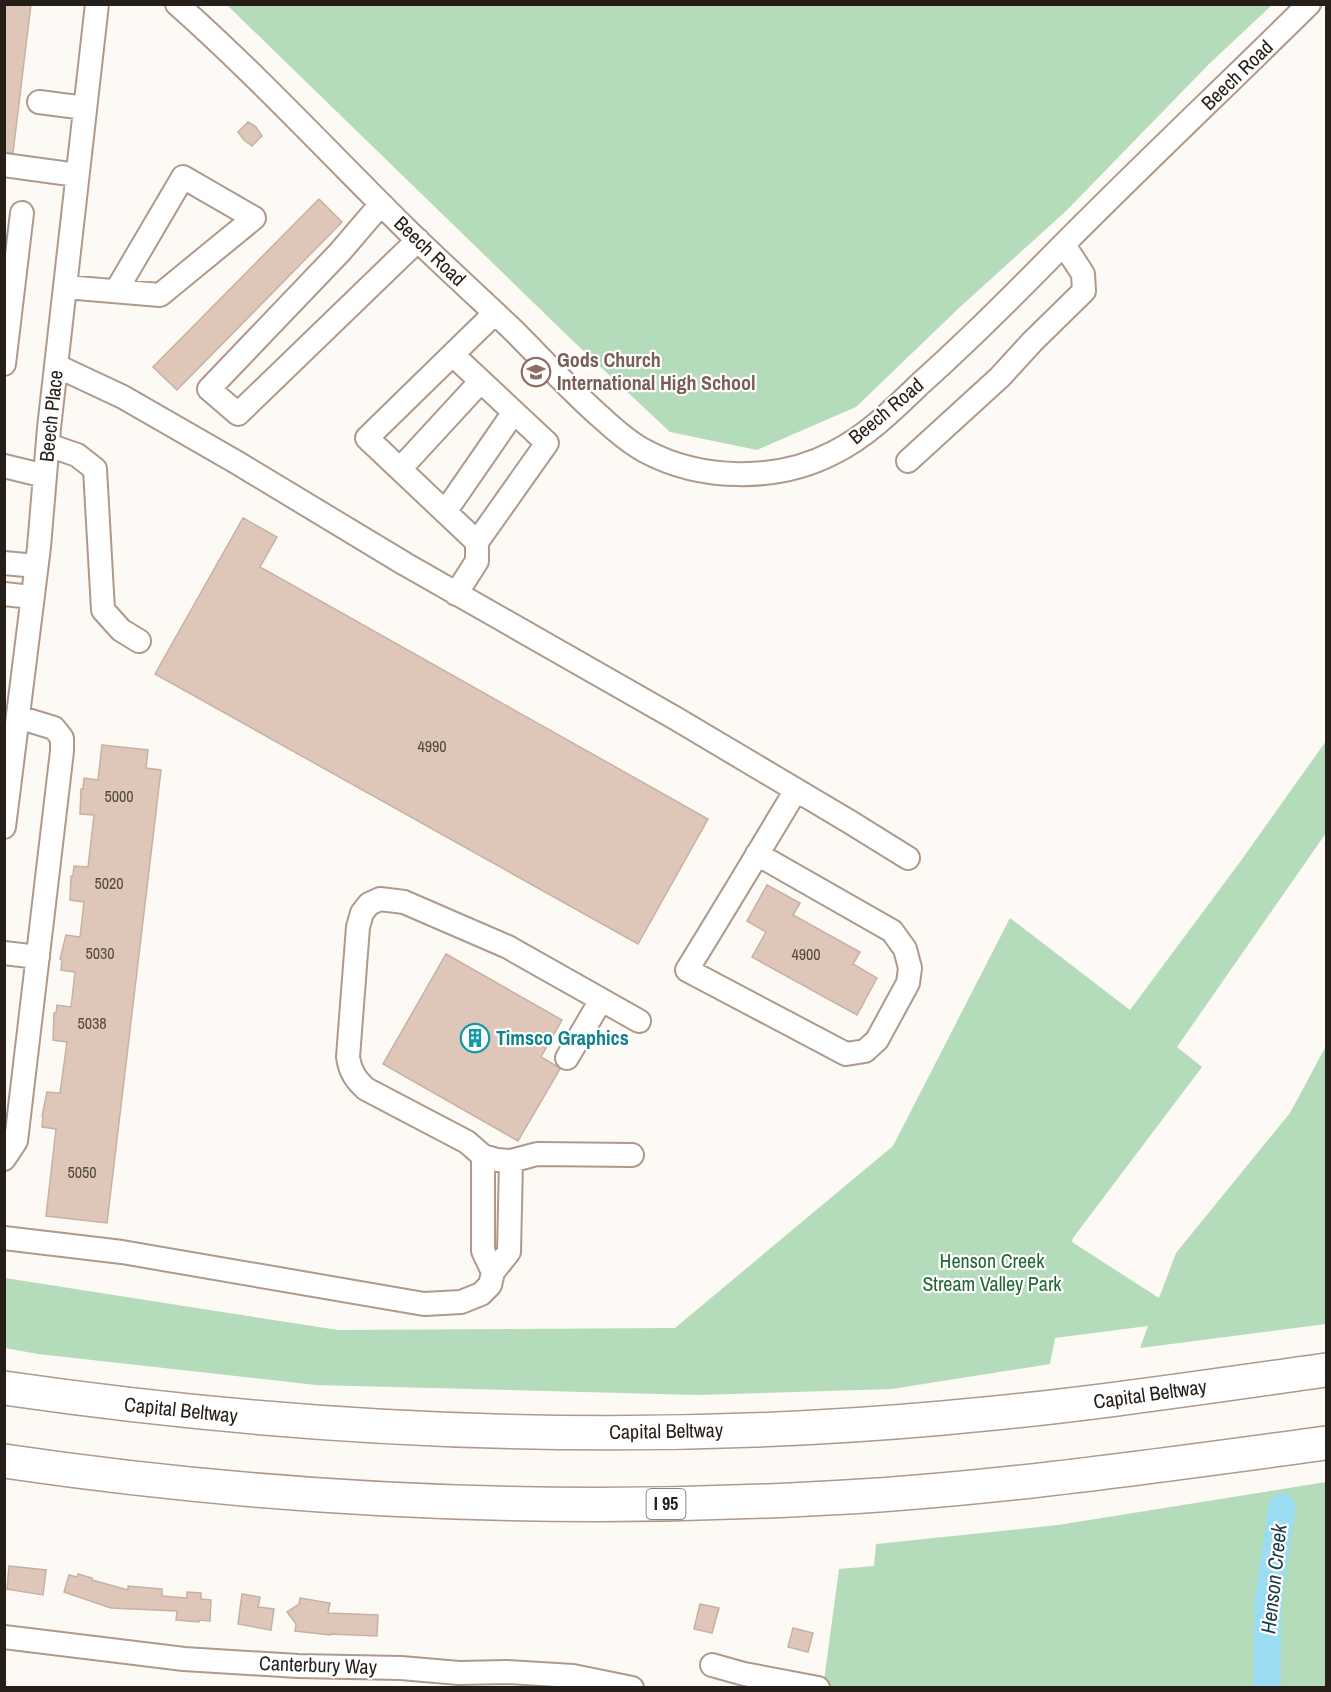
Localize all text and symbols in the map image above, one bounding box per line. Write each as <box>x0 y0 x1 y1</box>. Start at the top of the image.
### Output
street label: Beech Road <box>1195 34 1278 116</box>
street label: Beech Road <box>389 210 472 292</box>
place label: Gods Church International High School <box>557 346 756 396</box>
school or university icon: Gods Church International High School <box>520 356 552 388</box>
street label: Beech Place <box>32 369 69 463</box>
street label: Beech Road <box>842 371 929 450</box>
house number: 4990 <box>417 735 447 757</box>
house number: 5000 <box>104 785 134 807</box>
house number: 5020 <box>94 872 124 894</box>
house number: 5030 <box>85 942 115 964</box>
house number: 4900 <box>791 943 821 965</box>
house number: 5038 <box>77 1012 107 1034</box>
building icon: Timsco Graphics <box>459 1022 491 1054</box>
place label: Timsco Graphics <box>496 1024 629 1051</box>
house number: 5050 <box>67 1161 97 1183</box>
park label: Henson Creek Stream Valley Park <box>922 1247 1062 1297</box>
street label: Capital Beltway <box>1092 1372 1209 1415</box>
street label: Capital Beltway <box>123 1390 240 1429</box>
street label: Capital Beltway <box>609 1416 724 1445</box>
road number: I 95 <box>646 1489 686 1519</box>
water label: Henson Creek <box>1253 1521 1294 1635</box>
street label: Canterbury Way <box>259 1649 378 1680</box>

